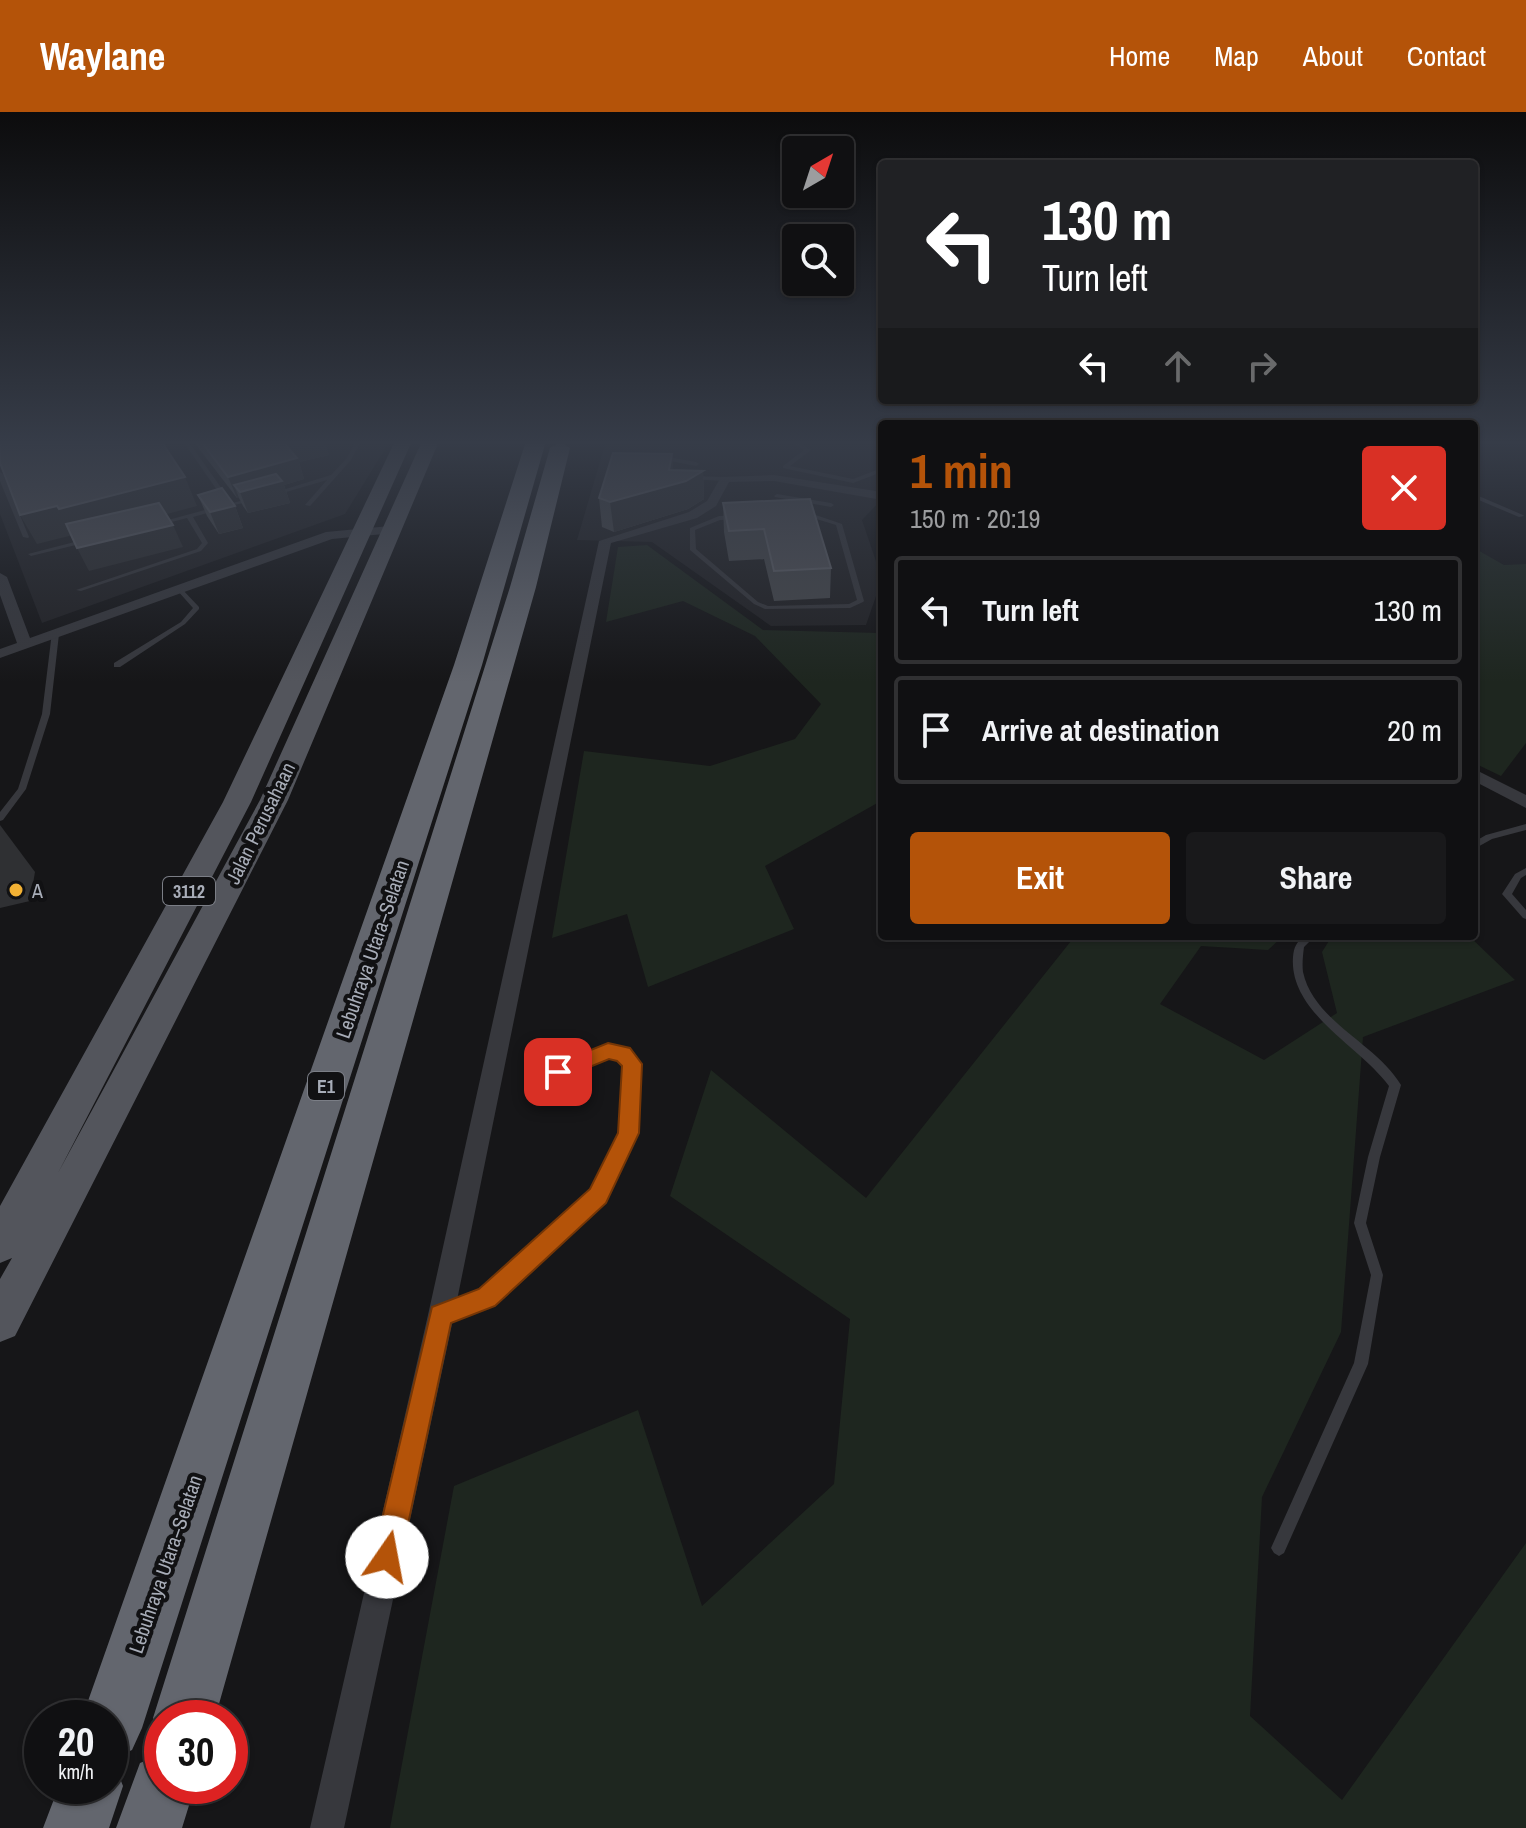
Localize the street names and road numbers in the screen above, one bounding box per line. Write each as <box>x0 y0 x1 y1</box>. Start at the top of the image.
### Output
street label: Jalan Perusahaan <box>219 758 301 888</box>
street label: Lebuhraya Utara–Selatan <box>329 856 415 1042</box>
road number: 3112 <box>163 877 215 905</box>
road number: E1 <box>308 1072 344 1100</box>
street label: Lebuhraya Utara–Selatan <box>122 1471 208 1657</box>

